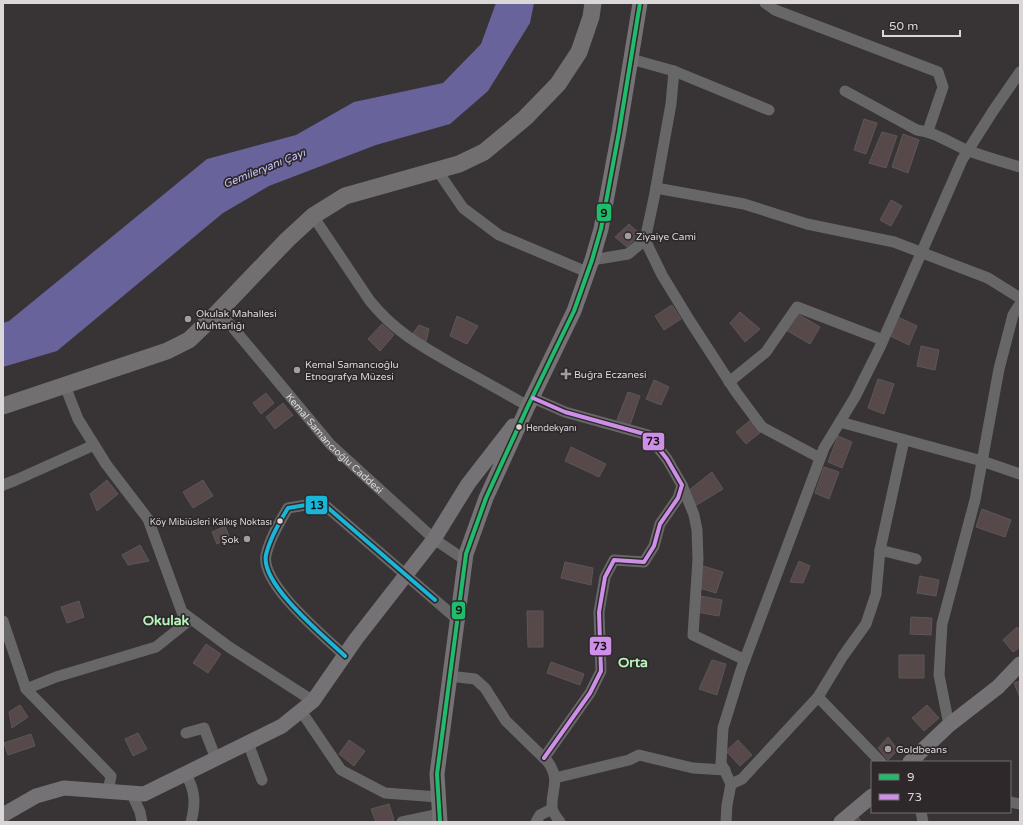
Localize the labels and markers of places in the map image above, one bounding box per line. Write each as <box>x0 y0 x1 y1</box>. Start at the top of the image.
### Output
marker: Ziyaiye Cami <box>623 231 633 241</box>
place label: Ziyaiye Cami <box>636 231 696 243</box>
place label: Okulak Mahallesi Muhtarlığı <box>196 308 277 332</box>
marker: Okulak Mahallesi Muhtarlığı <box>183 314 193 324</box>
place label: Kemal Samancıoğlu Etnografya Müzesi <box>305 359 399 383</box>
marker: Kemal Samancıoğlu Etnografya Müzesi <box>292 365 302 375</box>
marker: Buğra Eczanesi <box>561 369 571 379</box>
place label: Buğra Eczanesi <box>574 369 647 381</box>
marker: Hendekyanı <box>514 422 524 432</box>
place label: Hendekyanı <box>526 423 576 434</box>
marker: Köy Mibiüsleri Kalkış Noktası <box>275 516 285 526</box>
place label: Köy Mibiüsleri Kalkış Noktası <box>150 517 272 528</box>
place label: Şok <box>221 534 240 546</box>
marker: Şok <box>242 534 252 544</box>
marker: Goldbeans <box>883 744 893 754</box>
place label: Goldbeans <box>896 744 947 756</box>

